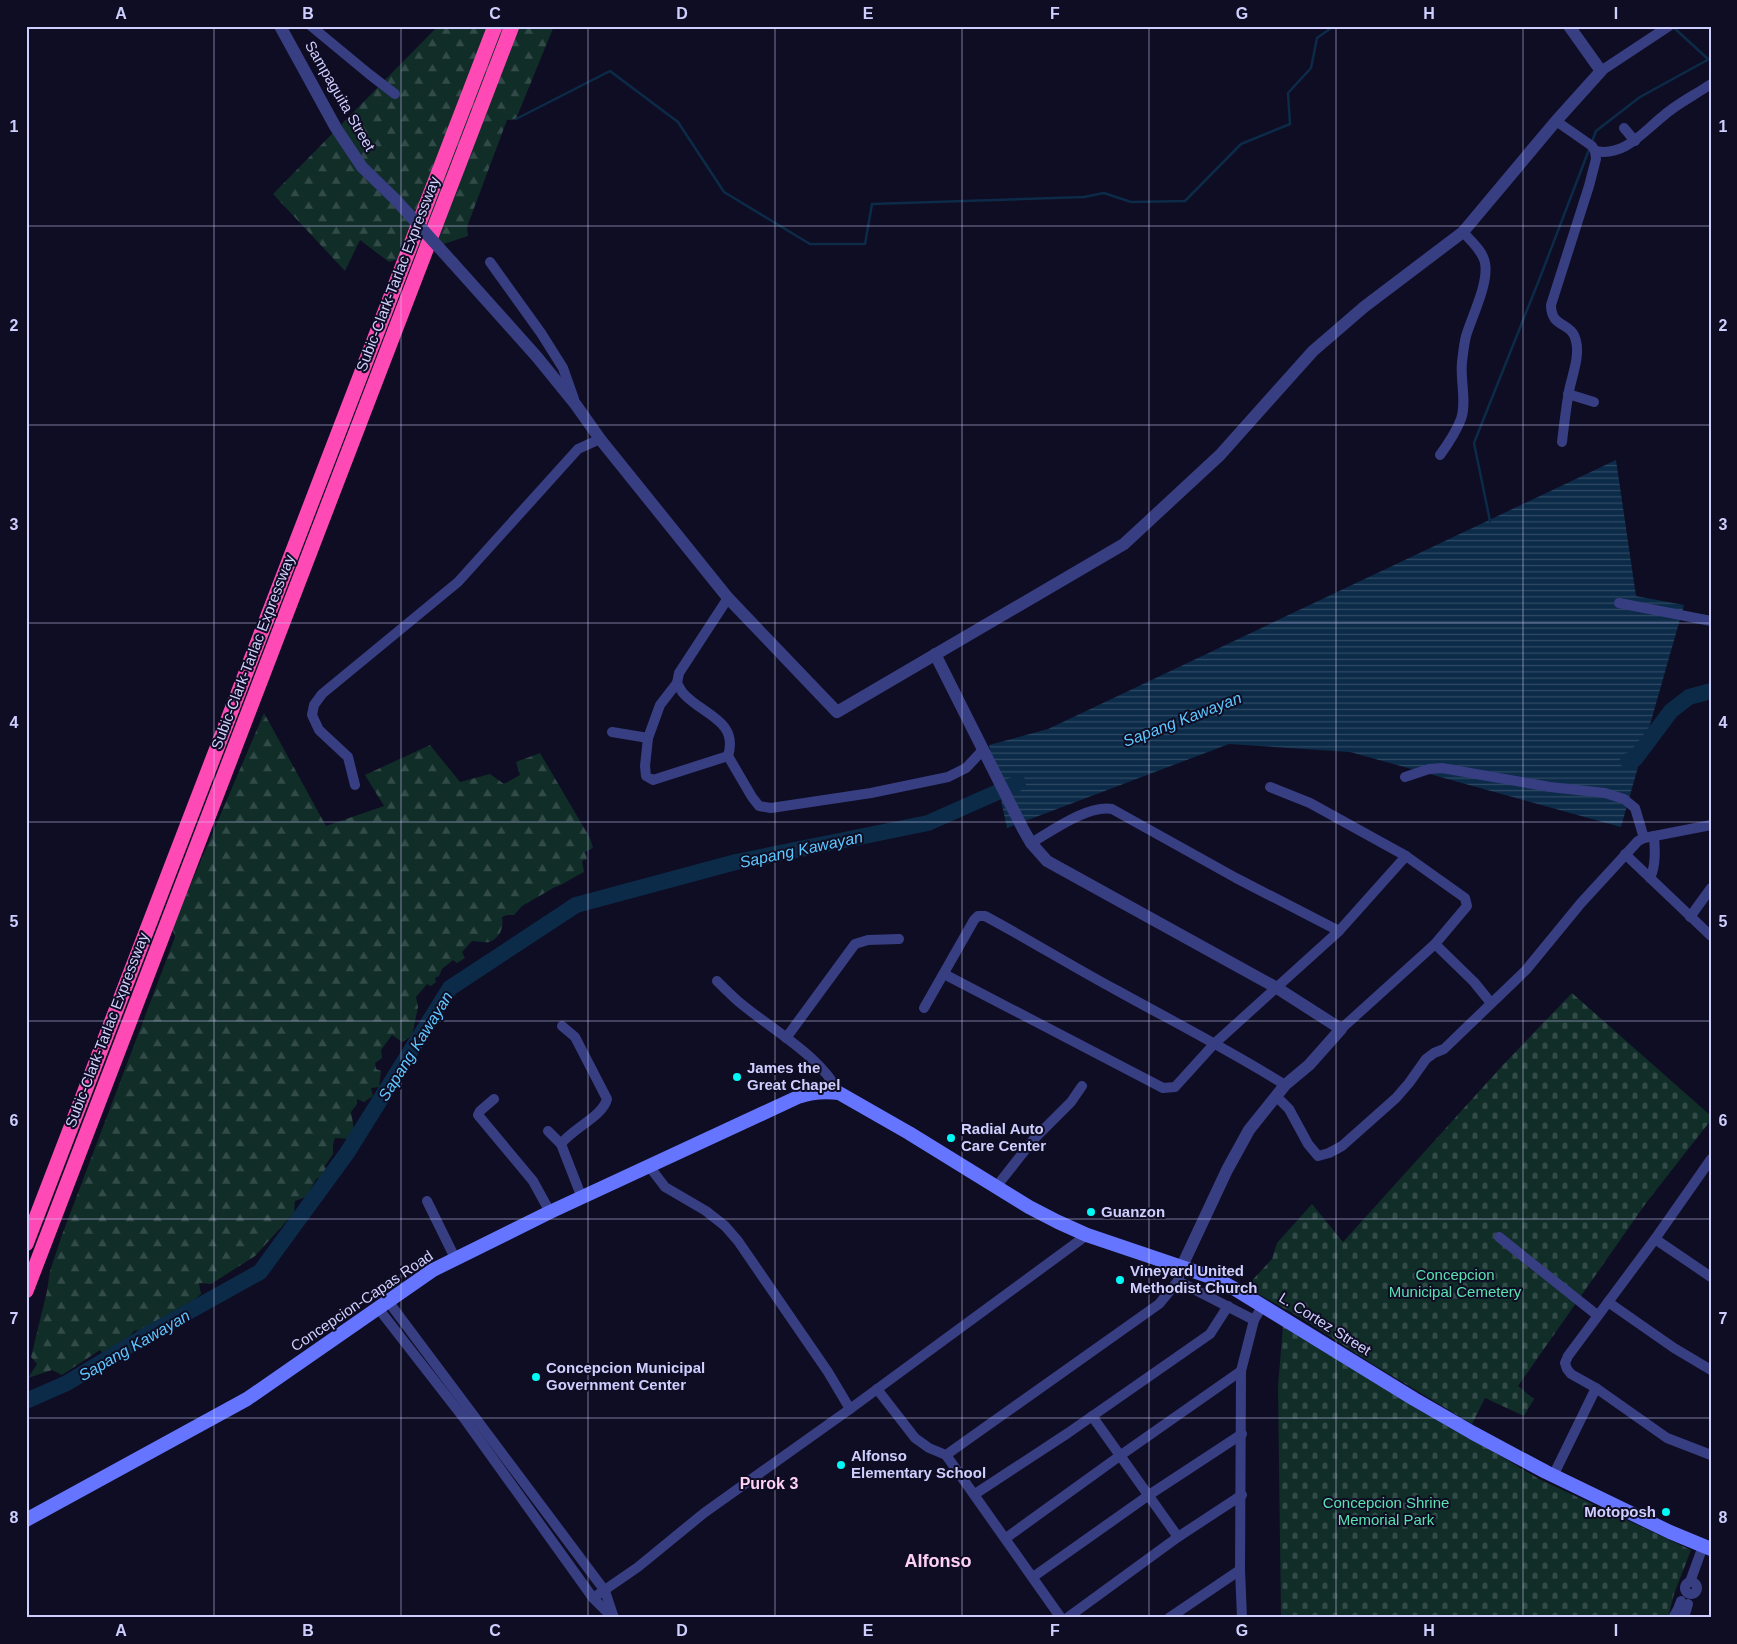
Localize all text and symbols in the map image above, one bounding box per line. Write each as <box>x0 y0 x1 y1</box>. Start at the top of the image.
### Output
text: A <box>115 5 127 22</box>
text: B <box>302 5 314 22</box>
text: C <box>489 5 501 22</box>
text: D <box>676 5 688 22</box>
text: E <box>863 5 874 22</box>
text: F <box>1050 5 1060 22</box>
text: G <box>1236 5 1248 22</box>
text: H <box>1423 5 1435 22</box>
text: I <box>1614 5 1618 22</box>
street label: Sampaguita Street <box>302 38 379 155</box>
text: 1 <box>10 118 19 135</box>
text: 1 <box>1719 118 1728 135</box>
street label: Subic-Clark-Tarlac Expressway <box>352 173 443 374</box>
text: 2 <box>10 317 19 334</box>
text: 2 <box>1719 317 1728 334</box>
text: 3 <box>10 516 19 533</box>
text: 3 <box>1719 516 1728 533</box>
street label: Subic-Clark-Tarlac Expressway <box>207 551 298 752</box>
water label: Sapang Kawayan <box>1121 689 1244 750</box>
text: 4 <box>10 714 19 731</box>
text: 4 <box>1719 714 1728 731</box>
water label: Sapang Kawayan <box>738 828 864 871</box>
text: 5 <box>10 913 19 930</box>
text: 5 <box>1719 913 1728 930</box>
street label: Subic-Clark-Tarlac Expressway <box>61 929 152 1130</box>
water label: Sapang Kawayan <box>375 988 456 1104</box>
place label: James the Great Chapel <box>747 1059 840 1093</box>
marker: James the Great Chapel <box>731 1071 743 1083</box>
text: 6 <box>10 1112 19 1129</box>
text: 6 <box>1719 1112 1728 1129</box>
place label: Radial Auto Care Center <box>961 1120 1046 1154</box>
marker: Radial Auto Care Center <box>945 1132 957 1144</box>
place label: Guanzon <box>1101 1203 1165 1220</box>
marker: Guanzon <box>1085 1206 1097 1218</box>
street label: Concepcion-Capas Road <box>287 1247 436 1354</box>
place label: Vineyard United Methodist Church <box>1130 1262 1258 1296</box>
park label: Concepcion Municipal Cemetery <box>1389 1266 1522 1300</box>
marker: Vineyard United Methodist Church <box>1114 1274 1126 1286</box>
street label: L. Cortez Street <box>1276 1289 1375 1359</box>
water label: Sapang Kawayan <box>76 1307 193 1384</box>
text: 7 <box>10 1310 19 1327</box>
text: 7 <box>1719 1310 1728 1327</box>
place label: Concepcion Municipal Government Center <box>546 1359 705 1393</box>
marker: Concepcion Municipal Government Center <box>530 1371 542 1383</box>
place label: Alfonso Elementary School <box>851 1447 986 1481</box>
marker: Alfonso Elementary School <box>835 1459 847 1471</box>
district label: Purok 3 <box>740 1475 798 1492</box>
park label: Concepcion Shrine Memorial Park <box>1323 1494 1449 1528</box>
place label: Motoposh <box>1584 1503 1656 1520</box>
marker: Motoposh <box>1660 1506 1672 1518</box>
text: 8 <box>10 1509 19 1526</box>
text: 8 <box>1719 1509 1728 1526</box>
district label: Alfonso <box>905 1551 972 1571</box>
text: A <box>115 1622 127 1639</box>
text: B <box>302 1622 314 1639</box>
text: C <box>489 1622 501 1639</box>
text: D <box>676 1622 688 1639</box>
text: E <box>863 1622 874 1639</box>
text: F <box>1050 1622 1060 1639</box>
text: G <box>1236 1622 1248 1639</box>
text: H <box>1423 1622 1435 1639</box>
text: I <box>1614 1622 1618 1639</box>

